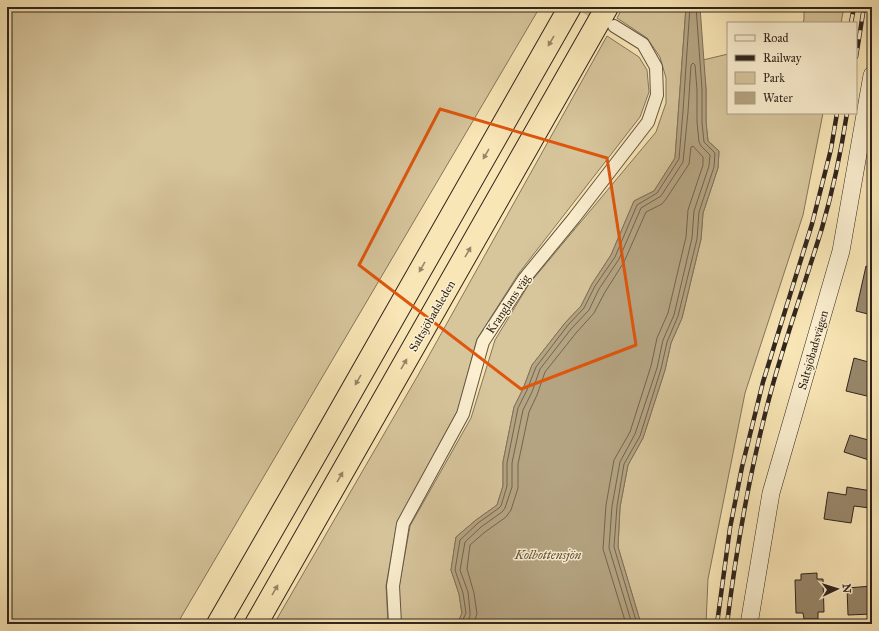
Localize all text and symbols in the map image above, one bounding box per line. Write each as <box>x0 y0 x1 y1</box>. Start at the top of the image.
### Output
legend <box>727 22 857 114</box>
text: Road <box>763 31 789 45</box>
one-way arrow <box>547 35 554 47</box>
text: Railway <box>763 51 802 65</box>
text: Park <box>763 71 785 85</box>
text: Water <box>763 91 793 105</box>
one-way arrow <box>483 148 490 160</box>
one-way arrow <box>465 246 472 257</box>
one-way arrow <box>419 261 426 273</box>
street label: Kranglans väg <box>483 271 534 337</box>
street label: Saltsjöbadsleden <box>406 277 458 354</box>
street label: Saltsjöbadsvägen <box>795 308 832 392</box>
one-way arrow <box>401 359 408 370</box>
one-way arrow <box>355 374 362 386</box>
one-way arrow <box>336 472 343 483</box>
water label: Kolbottensjön <box>514 547 582 563</box>
north arrow <box>817 569 857 609</box>
text: N <box>840 583 853 594</box>
one-way arrow <box>272 584 278 596</box>

